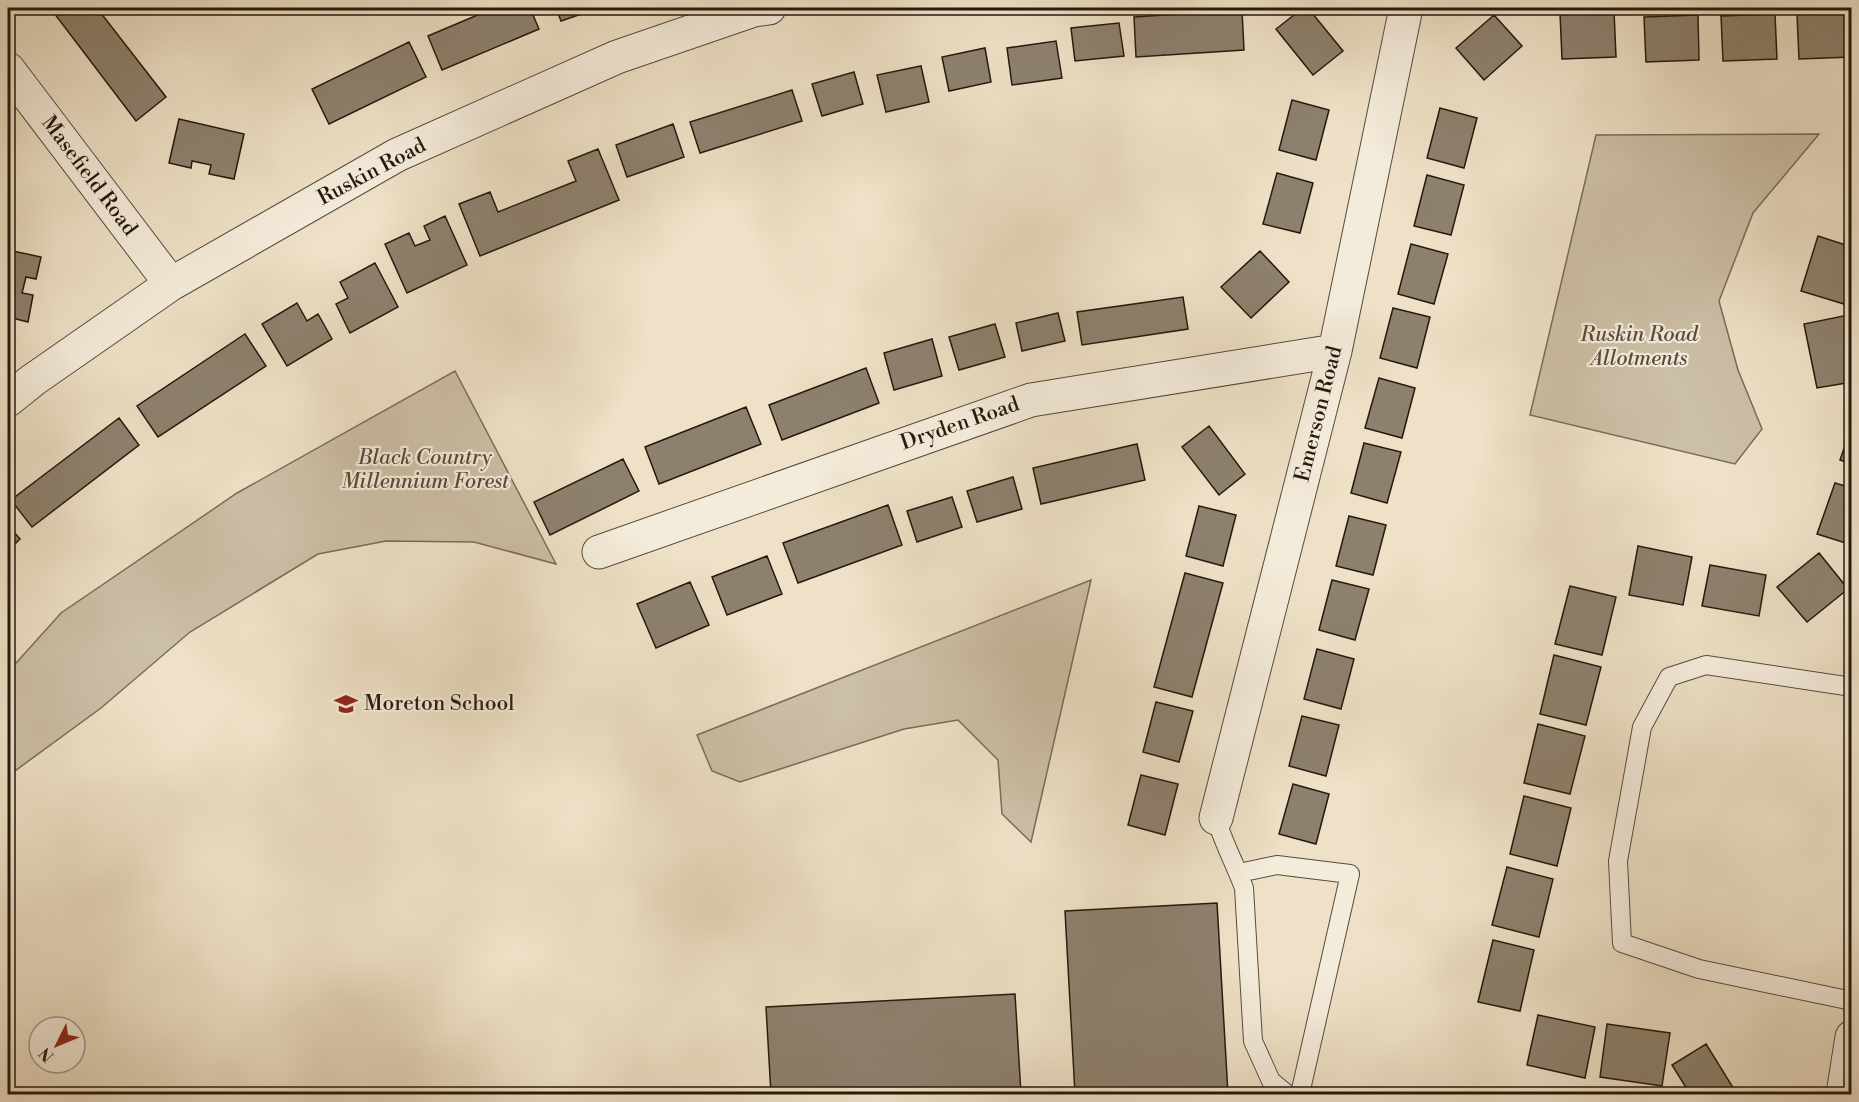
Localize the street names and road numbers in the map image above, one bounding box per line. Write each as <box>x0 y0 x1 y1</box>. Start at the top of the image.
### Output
street label: Masefield Road <box>35 111 143 241</box>
street label: Ruskin Road <box>313 133 431 211</box>
street label: Emerson Road <box>1290 343 1348 485</box>
street label: Dryden Road <box>897 391 1023 456</box>

